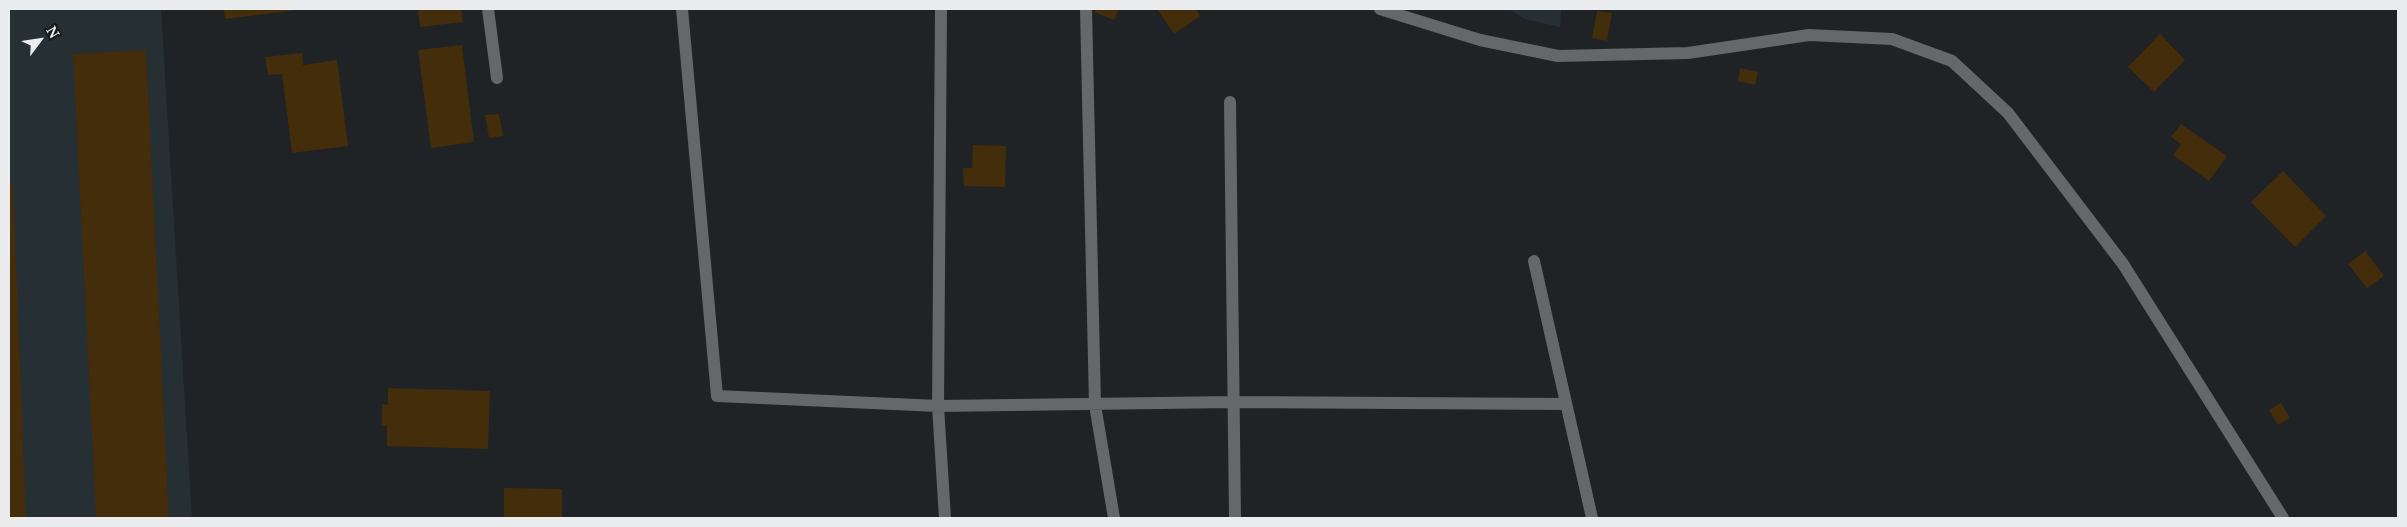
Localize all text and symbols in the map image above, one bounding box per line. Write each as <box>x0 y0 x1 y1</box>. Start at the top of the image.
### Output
north arrow <box>15 15 65 65</box>
text: N <box>42 22 64 42</box>

